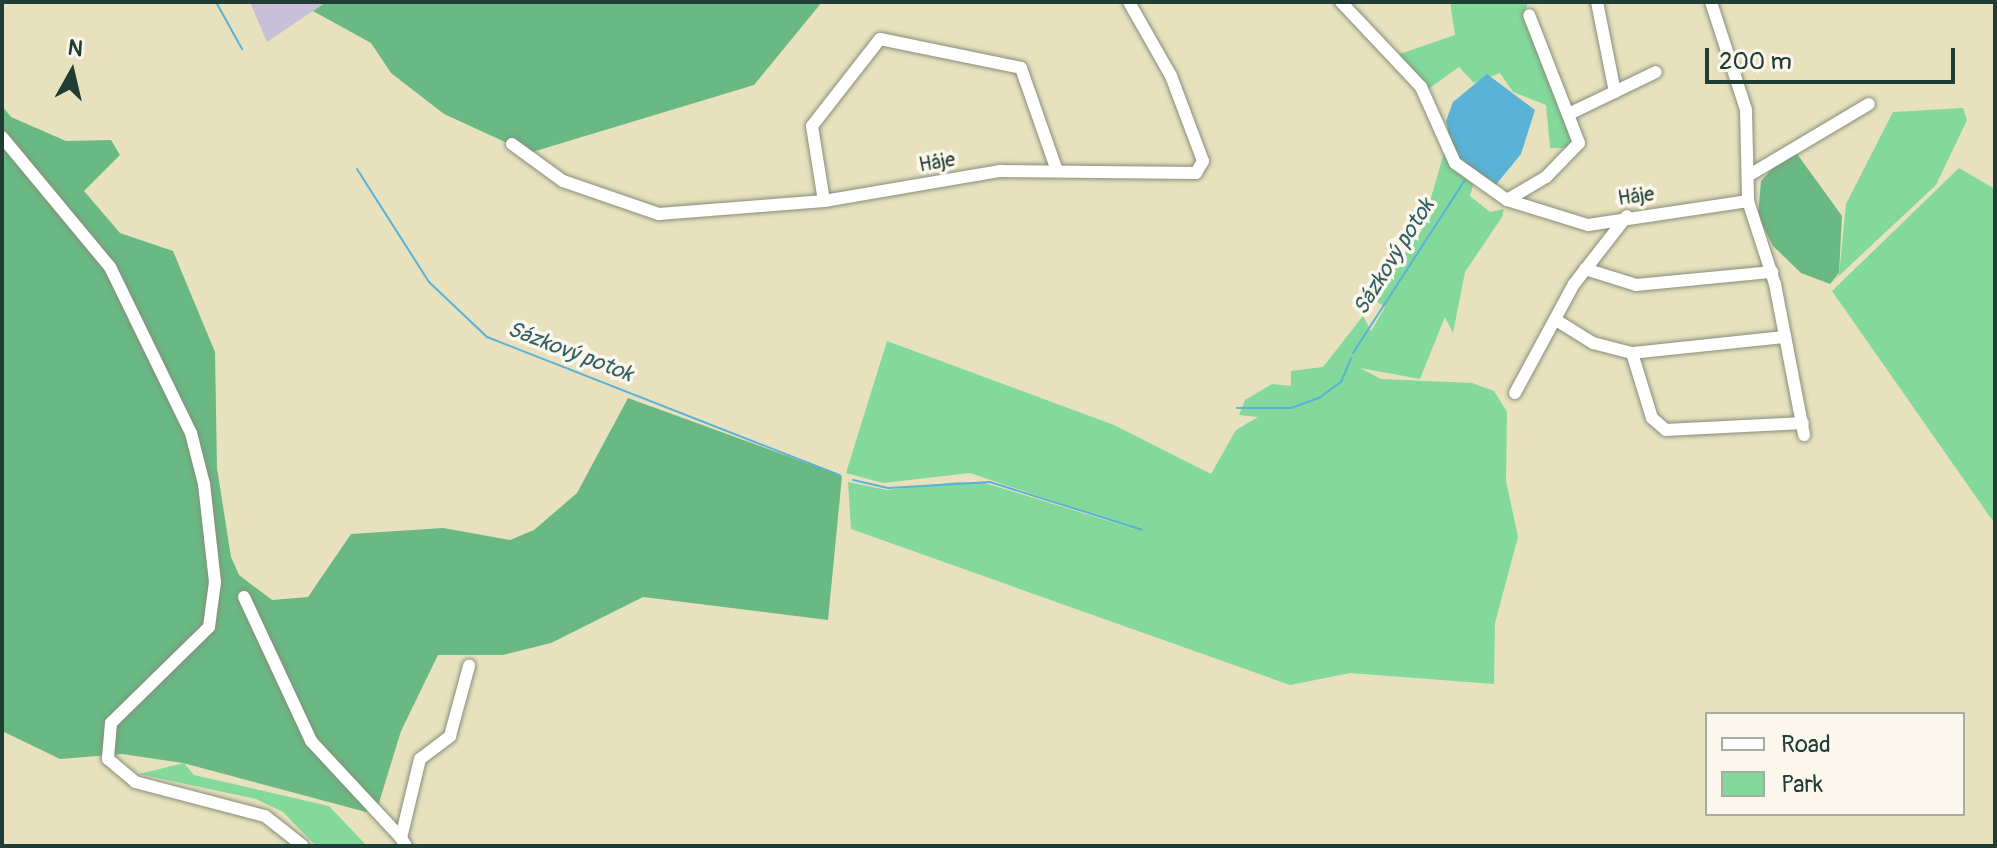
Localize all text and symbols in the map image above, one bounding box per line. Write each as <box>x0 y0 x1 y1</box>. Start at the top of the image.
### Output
north arrow <box>32 32 112 112</box>
scale bar <box>1709 32 1959 82</box>
text: N <box>66 33 85 63</box>
text: 200 m <box>1719 47 1792 76</box>
street label: Háje <box>917 147 957 177</box>
street label: Háje <box>1616 182 1656 210</box>
water label: Sázkový potok <box>1348 194 1440 320</box>
water label: Sázkový potok <box>504 316 636 388</box>
legend <box>1705 712 1965 816</box>
text: Road <box>1781 730 1831 759</box>
text: Park <box>1781 770 1823 799</box>

